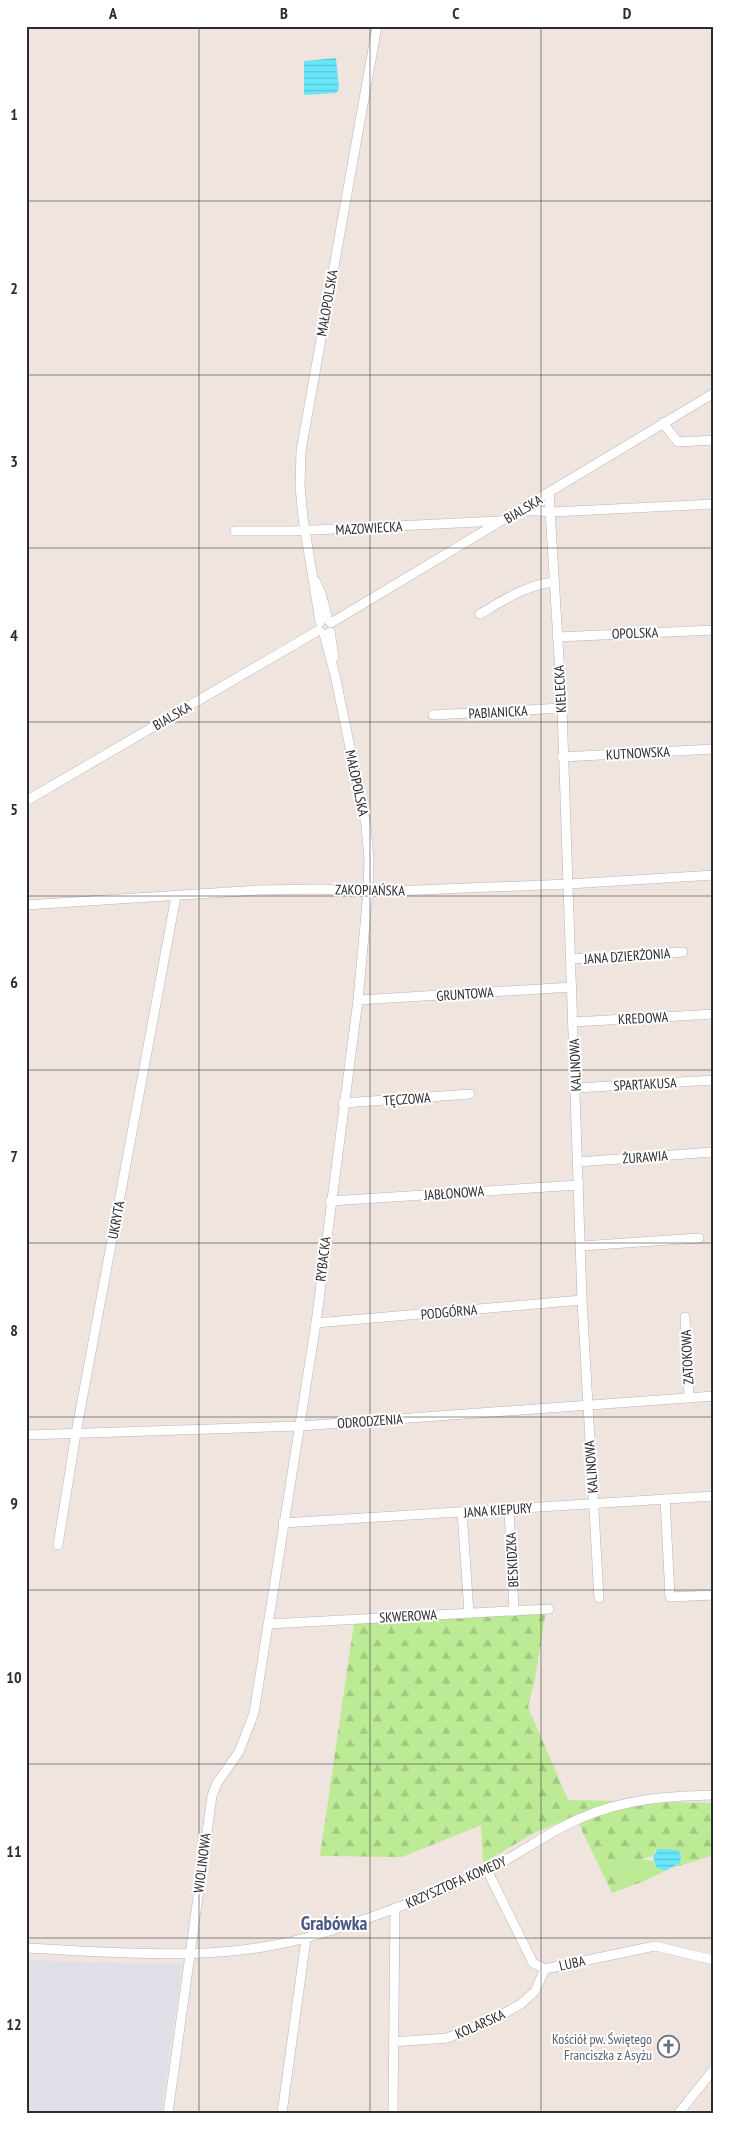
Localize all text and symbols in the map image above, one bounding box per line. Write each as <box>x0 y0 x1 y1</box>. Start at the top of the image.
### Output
text: A <box>108 3 118 23</box>
text: B <box>280 3 288 23</box>
text: C <box>452 3 460 23</box>
text: D <box>623 3 632 23</box>
text: 1 <box>10 104 18 124</box>
street label: MAŁOPOLSKA <box>312 268 342 338</box>
text: 2 <box>10 278 18 298</box>
text: 3 <box>10 451 18 471</box>
street label: BIALSKA <box>501 490 546 527</box>
street label: MAZOWIECKA <box>335 517 403 539</box>
street label: OPOLSKA <box>611 623 659 643</box>
text: 4 <box>10 625 18 645</box>
street label: KIELECKA <box>550 664 570 713</box>
street label: BIALSKA <box>150 698 195 734</box>
street label: PABIANICKA <box>468 701 528 723</box>
street label: KUTNOWSKA <box>606 742 671 764</box>
street label: MAŁOPOLSKA <box>341 748 373 818</box>
text: 5 <box>10 799 18 819</box>
street label: ZAKOPIAŃSKA <box>335 880 405 900</box>
street label: JANA DZIERŻONIA <box>582 944 671 968</box>
text: 6 <box>10 972 18 992</box>
street label: GRUNTOWA <box>436 983 495 1005</box>
street label: KREDOWA <box>618 1008 669 1028</box>
street label: KALINOWA <box>565 1038 585 1092</box>
street label: SPARTAKUSA <box>613 1073 677 1095</box>
street label: TĘCZOWA <box>383 1088 432 1110</box>
text: 7 <box>10 1146 18 1166</box>
street label: ŻURAWIA <box>622 1146 669 1168</box>
street label: JABŁONOWA <box>422 1182 485 1204</box>
street label: UKRYTA <box>103 1199 129 1241</box>
street label: RYBACKA <box>311 1235 335 1282</box>
street label: PODGÓRNA <box>420 1301 478 1323</box>
text: 8 <box>10 1320 18 1340</box>
street label: ZATOKOWA <box>677 1329 697 1385</box>
street label: ODRODZENIA <box>337 1410 404 1432</box>
street label: KALINOWA <box>580 1440 602 1494</box>
text: 9 <box>10 1493 18 1513</box>
street label: JANA KIEPURY <box>462 1499 534 1521</box>
street label: BESKIDZKA <box>502 1532 522 1588</box>
street label: SKWEROWA <box>379 1605 438 1626</box>
text: 10 <box>6 1667 22 1687</box>
street label: WIOLINOWA <box>189 1832 215 1894</box>
text: 11 <box>6 1841 22 1861</box>
street label: KRZYSZTOFA KOMEDY <box>403 1852 510 1912</box>
district label: Grabówka <box>301 1911 367 1935</box>
street label: LUBA <box>557 1951 587 1975</box>
street label: KOLARSKA <box>452 2005 508 2043</box>
text: 12 <box>6 2014 22 2034</box>
place label: Kościół pw. Świętego Franciszka z Asyżu <box>552 2030 652 2064</box>
church icon: Kościół pw. Świętego Franciszka z Asyżu <box>656 2035 680 2059</box>

